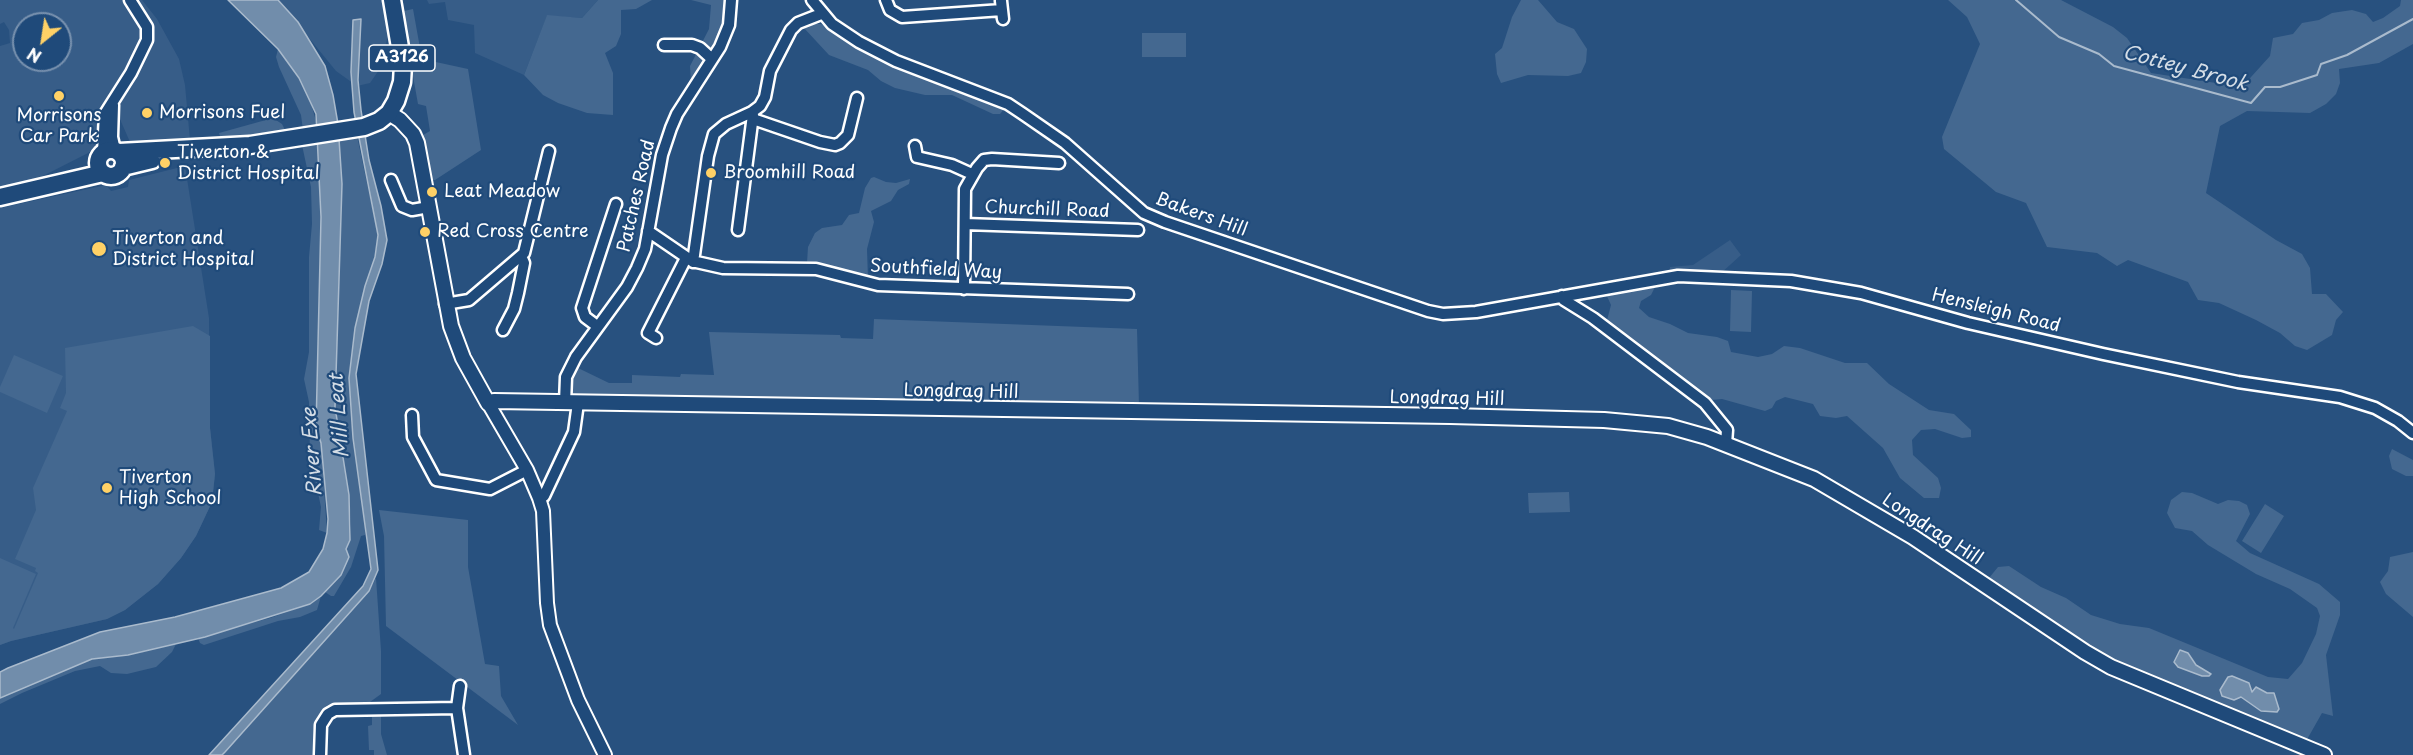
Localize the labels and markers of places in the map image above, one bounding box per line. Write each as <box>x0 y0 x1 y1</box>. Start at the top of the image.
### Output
marker: Morrisons Car Park <box>52 89 66 103</box>
place label: Morrisons Fuel <box>159 102 285 124</box>
place label: Morrisons Car Park <box>16 105 102 148</box>
marker: Morrisons Fuel <box>140 106 154 120</box>
place label: Tiverton & District Hospital <box>177 142 320 184</box>
marker: Tiverton & District Hospital <box>158 156 172 170</box>
place label: Broomhill Road <box>723 162 855 184</box>
marker: Broomhill Road <box>704 166 718 180</box>
place label: Leat Meadow <box>444 181 560 203</box>
marker: Leat Meadow <box>425 185 439 199</box>
place label: Red Cross Centre <box>437 221 589 243</box>
marker: Red Cross Centre <box>418 225 432 239</box>
place label: Tiverton and District Hospital <box>112 228 255 270</box>
marker: Tiverton and District Hospital <box>90 240 108 258</box>
place label: Tiverton High School <box>119 467 222 510</box>
marker: Tiverton High School <box>100 481 114 495</box>

